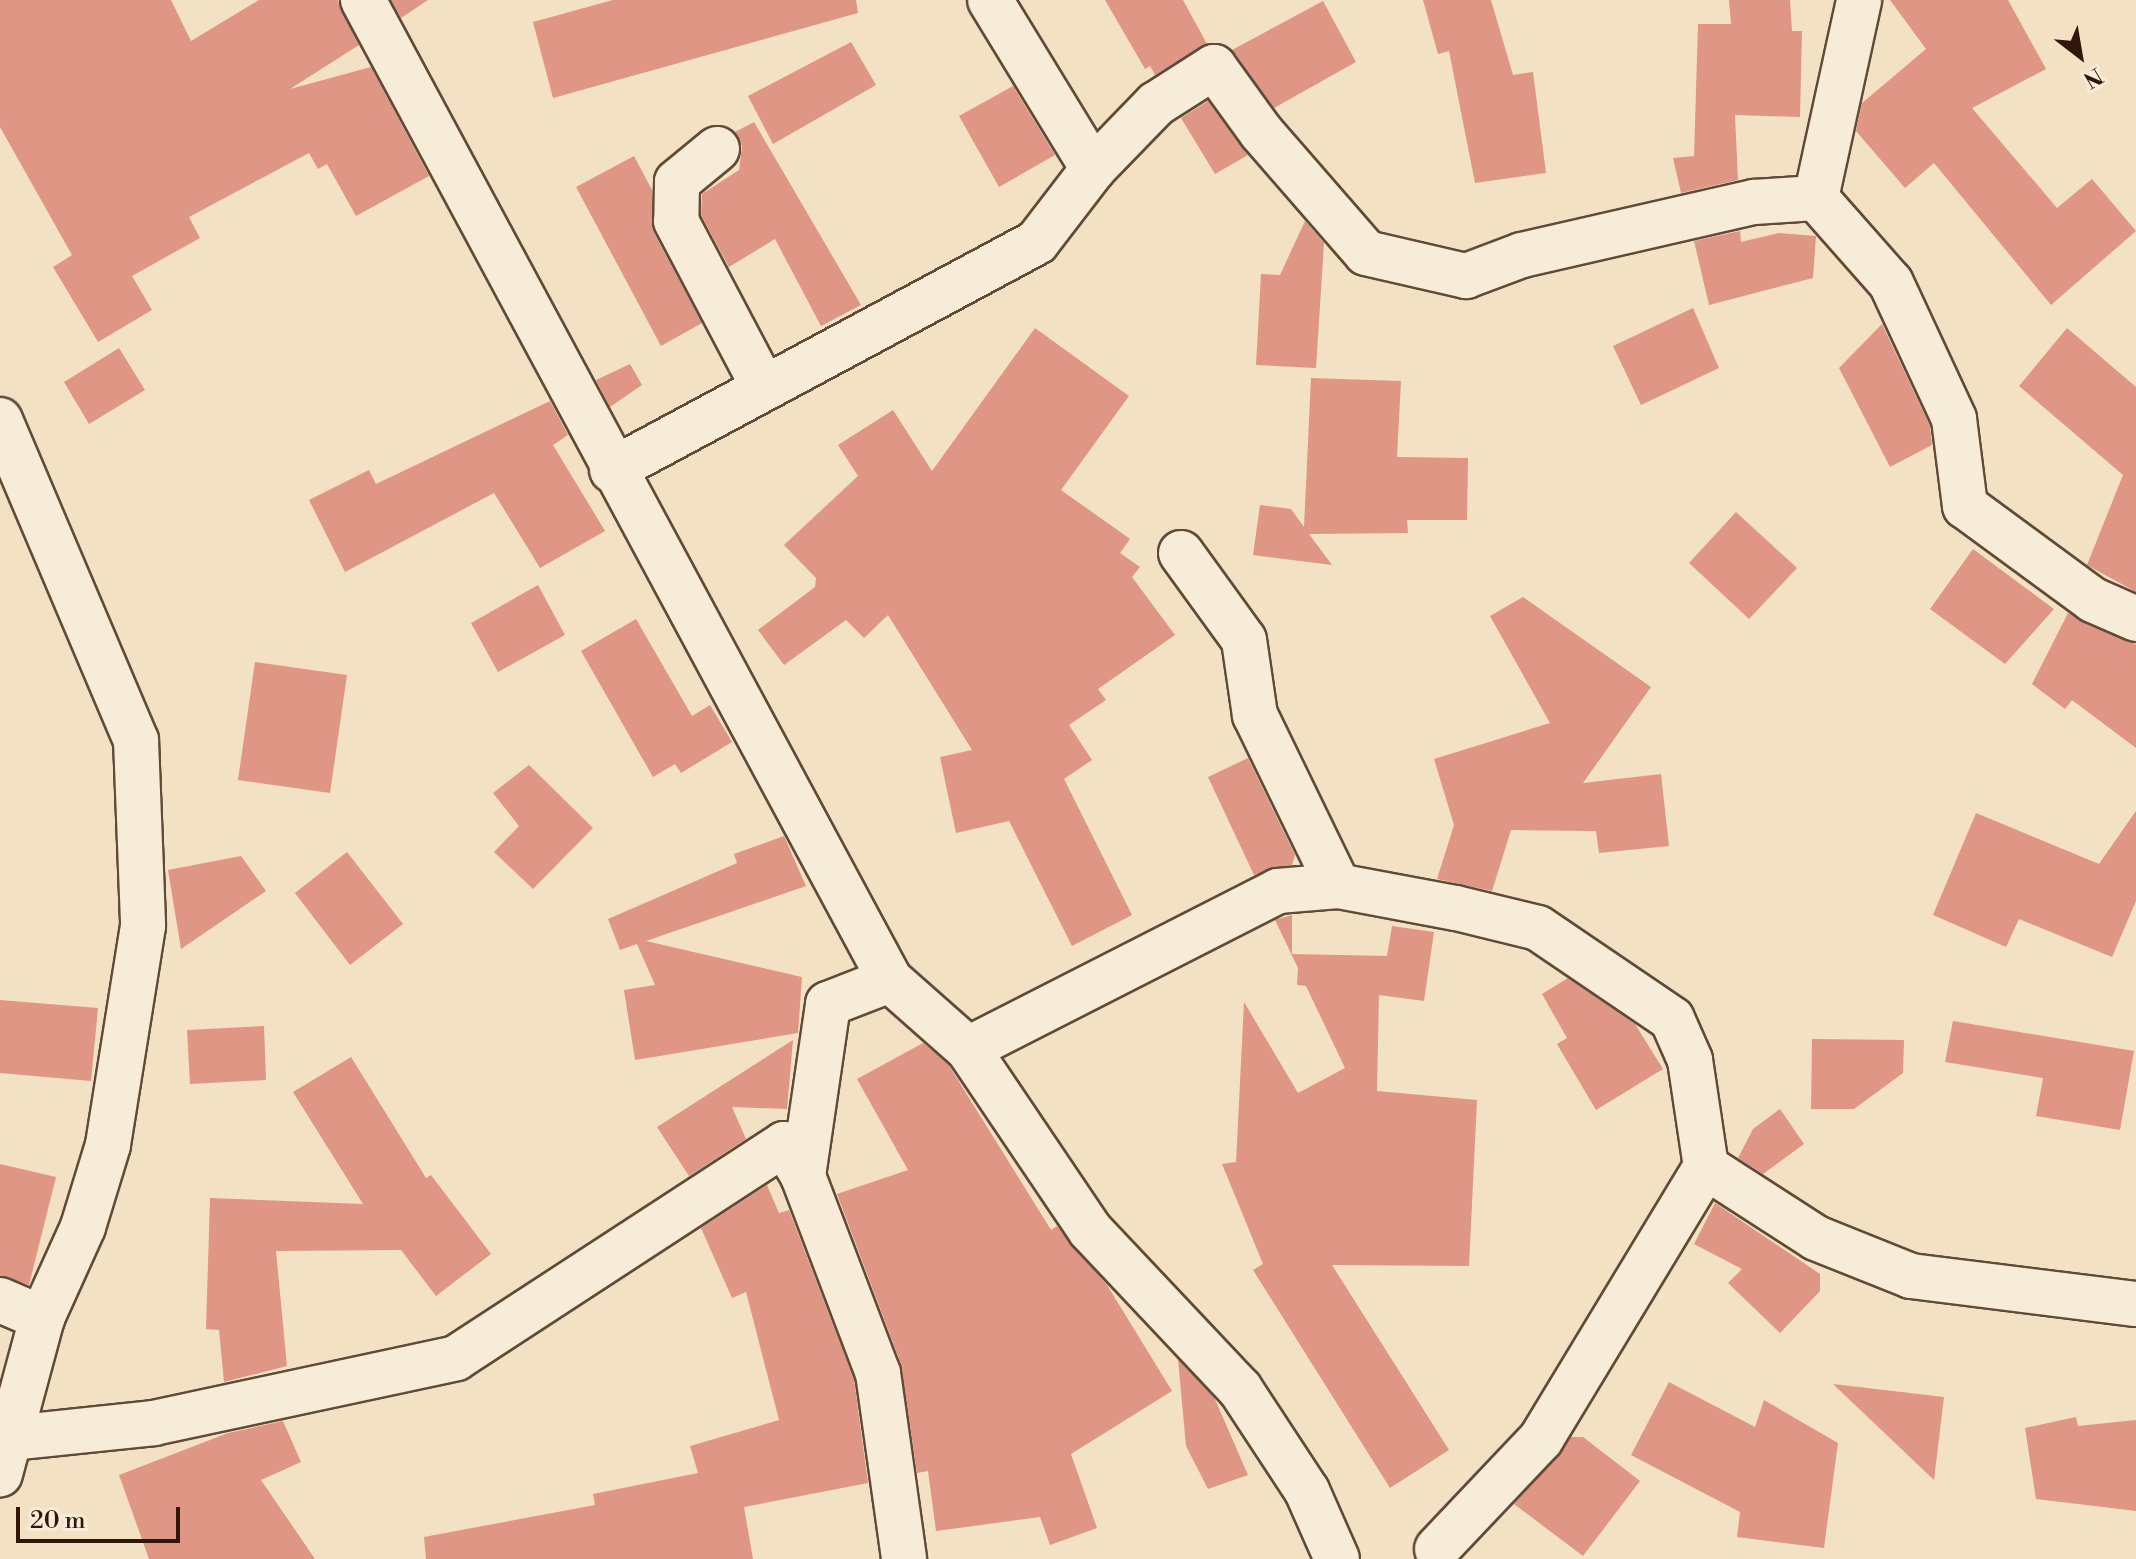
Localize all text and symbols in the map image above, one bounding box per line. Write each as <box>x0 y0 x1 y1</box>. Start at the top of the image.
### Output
north arrow <box>2040 16 2120 96</box>
text: N <box>2078 61 2107 93</box>
scale bar <box>20 1491 184 1541</box>
text: 20 m <box>30 1506 86 1536</box>

